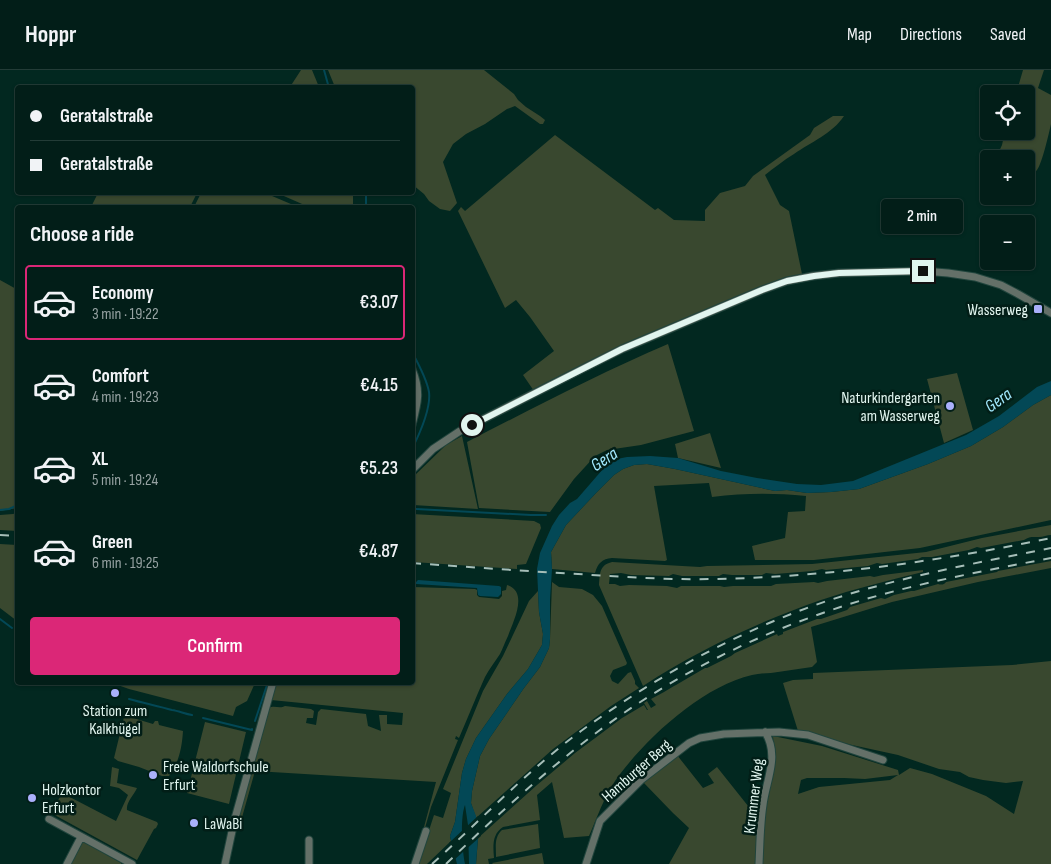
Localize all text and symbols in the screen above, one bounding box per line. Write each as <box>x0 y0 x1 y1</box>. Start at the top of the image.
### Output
text: Hoppr <box>25 20 76 49</box>
text: Map <box>847 24 872 45</box>
text: Directions <box>900 24 962 45</box>
text: Saved <box>990 24 1026 45</box>
map controls <box>980 85 1035 270</box>
button: locate <box>980 85 1035 140</box>
text: Geratalstraße <box>60 105 153 128</box>
button: + <box>980 150 1035 205</box>
text: Geratalstraße <box>60 153 153 176</box>
callout: 2 min <box>882 198 964 234</box>
text: 2 min <box>907 207 937 226</box>
button: − <box>980 215 1035 270</box>
text: Choose a ride <box>30 221 134 248</box>
route end <box>912 260 934 282</box>
icon: car <box>32 280 77 325</box>
text: Economy <box>92 282 154 305</box>
text: €3.07 <box>359 291 398 314</box>
place label: Wasserweg <box>968 301 1028 320</box>
marker: Wasserweg <box>1032 303 1044 315</box>
text: 3 min · 19:22 <box>92 305 159 324</box>
icon: car <box>32 363 77 408</box>
text: Comfort <box>92 365 149 388</box>
text: €4.15 <box>360 374 398 397</box>
water label: Gera <box>981 383 1016 417</box>
text: 4 min · 19:23 <box>92 388 159 407</box>
place label: Naturkindergarten am Wasserweg <box>841 389 940 426</box>
marker: Naturkindergarten am Wasserweg <box>944 400 956 412</box>
route start <box>461 414 483 436</box>
water label: Gera <box>587 443 622 476</box>
icon: car <box>32 446 77 491</box>
text: XL <box>92 448 108 471</box>
text: €5.23 <box>359 457 398 480</box>
text: 5 min · 19:24 <box>92 471 158 490</box>
icon: car <box>32 529 77 574</box>
text: Green <box>92 531 132 554</box>
text: €4.87 <box>359 540 398 563</box>
text: 6 min · 19:25 <box>92 554 159 573</box>
button: Confirm <box>30 617 400 675</box>
marker: Station zum Kalkhügel <box>109 687 121 699</box>
place label: Station zum Kalkhügel <box>83 702 147 739</box>
street label: Hamburger Berg <box>598 736 676 807</box>
place label: Freie Waldorfschule Erfurt <box>163 758 269 795</box>
street label: Krummer Weg <box>740 758 769 835</box>
marker: Freie Waldorfschule Erfurt <box>147 769 159 781</box>
place label: Holzkontor Erfurt <box>42 781 101 818</box>
marker: Holzkontor Erfurt <box>26 792 38 804</box>
place label: LaWaBi <box>204 815 242 834</box>
marker: LaWaBi <box>188 817 200 829</box>

